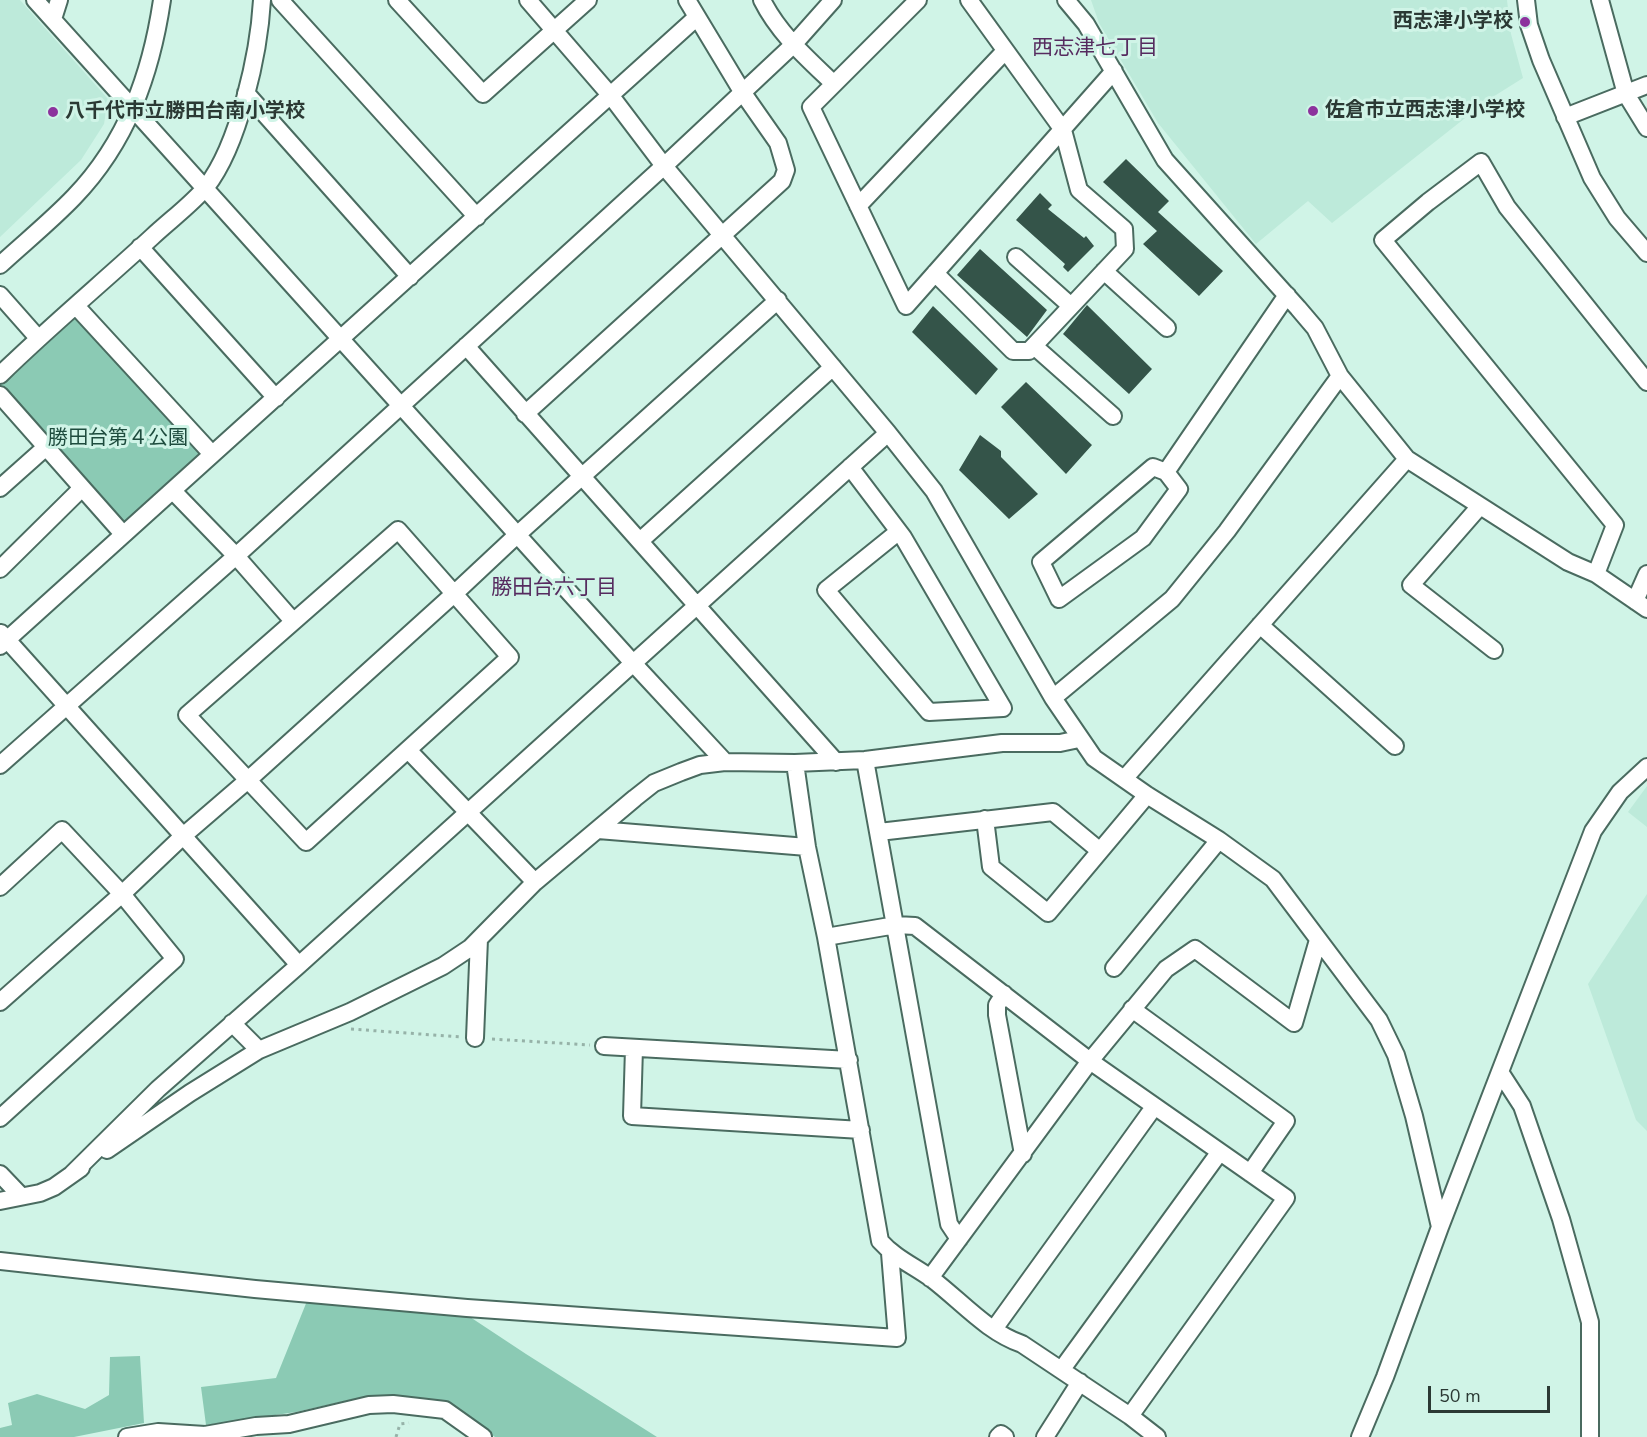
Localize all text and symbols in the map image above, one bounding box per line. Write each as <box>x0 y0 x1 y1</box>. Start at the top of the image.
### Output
place label: 西志津小学校 <box>1393 10 1513 34</box>
marker: 西志津小学校 <box>1518 15 1532 29</box>
district label: 西志津七丁目 <box>1032 36 1158 62</box>
place label: 佐倉市立西志津小学校 <box>1325 99 1525 123</box>
place label: 八千代市立勝田台南小学校 <box>65 100 305 124</box>
marker: 佐倉市立西志津小学校 <box>1306 104 1320 118</box>
marker: 八千代市立勝田台南小学校 <box>46 105 60 119</box>
park label: 勝田台第４公園 <box>48 427 188 451</box>
district label: 勝田台六丁目 <box>491 576 617 602</box>
scale bar <box>1431 1374 1552 1412</box>
text: 50 m <box>1439 1384 1481 1408</box>

